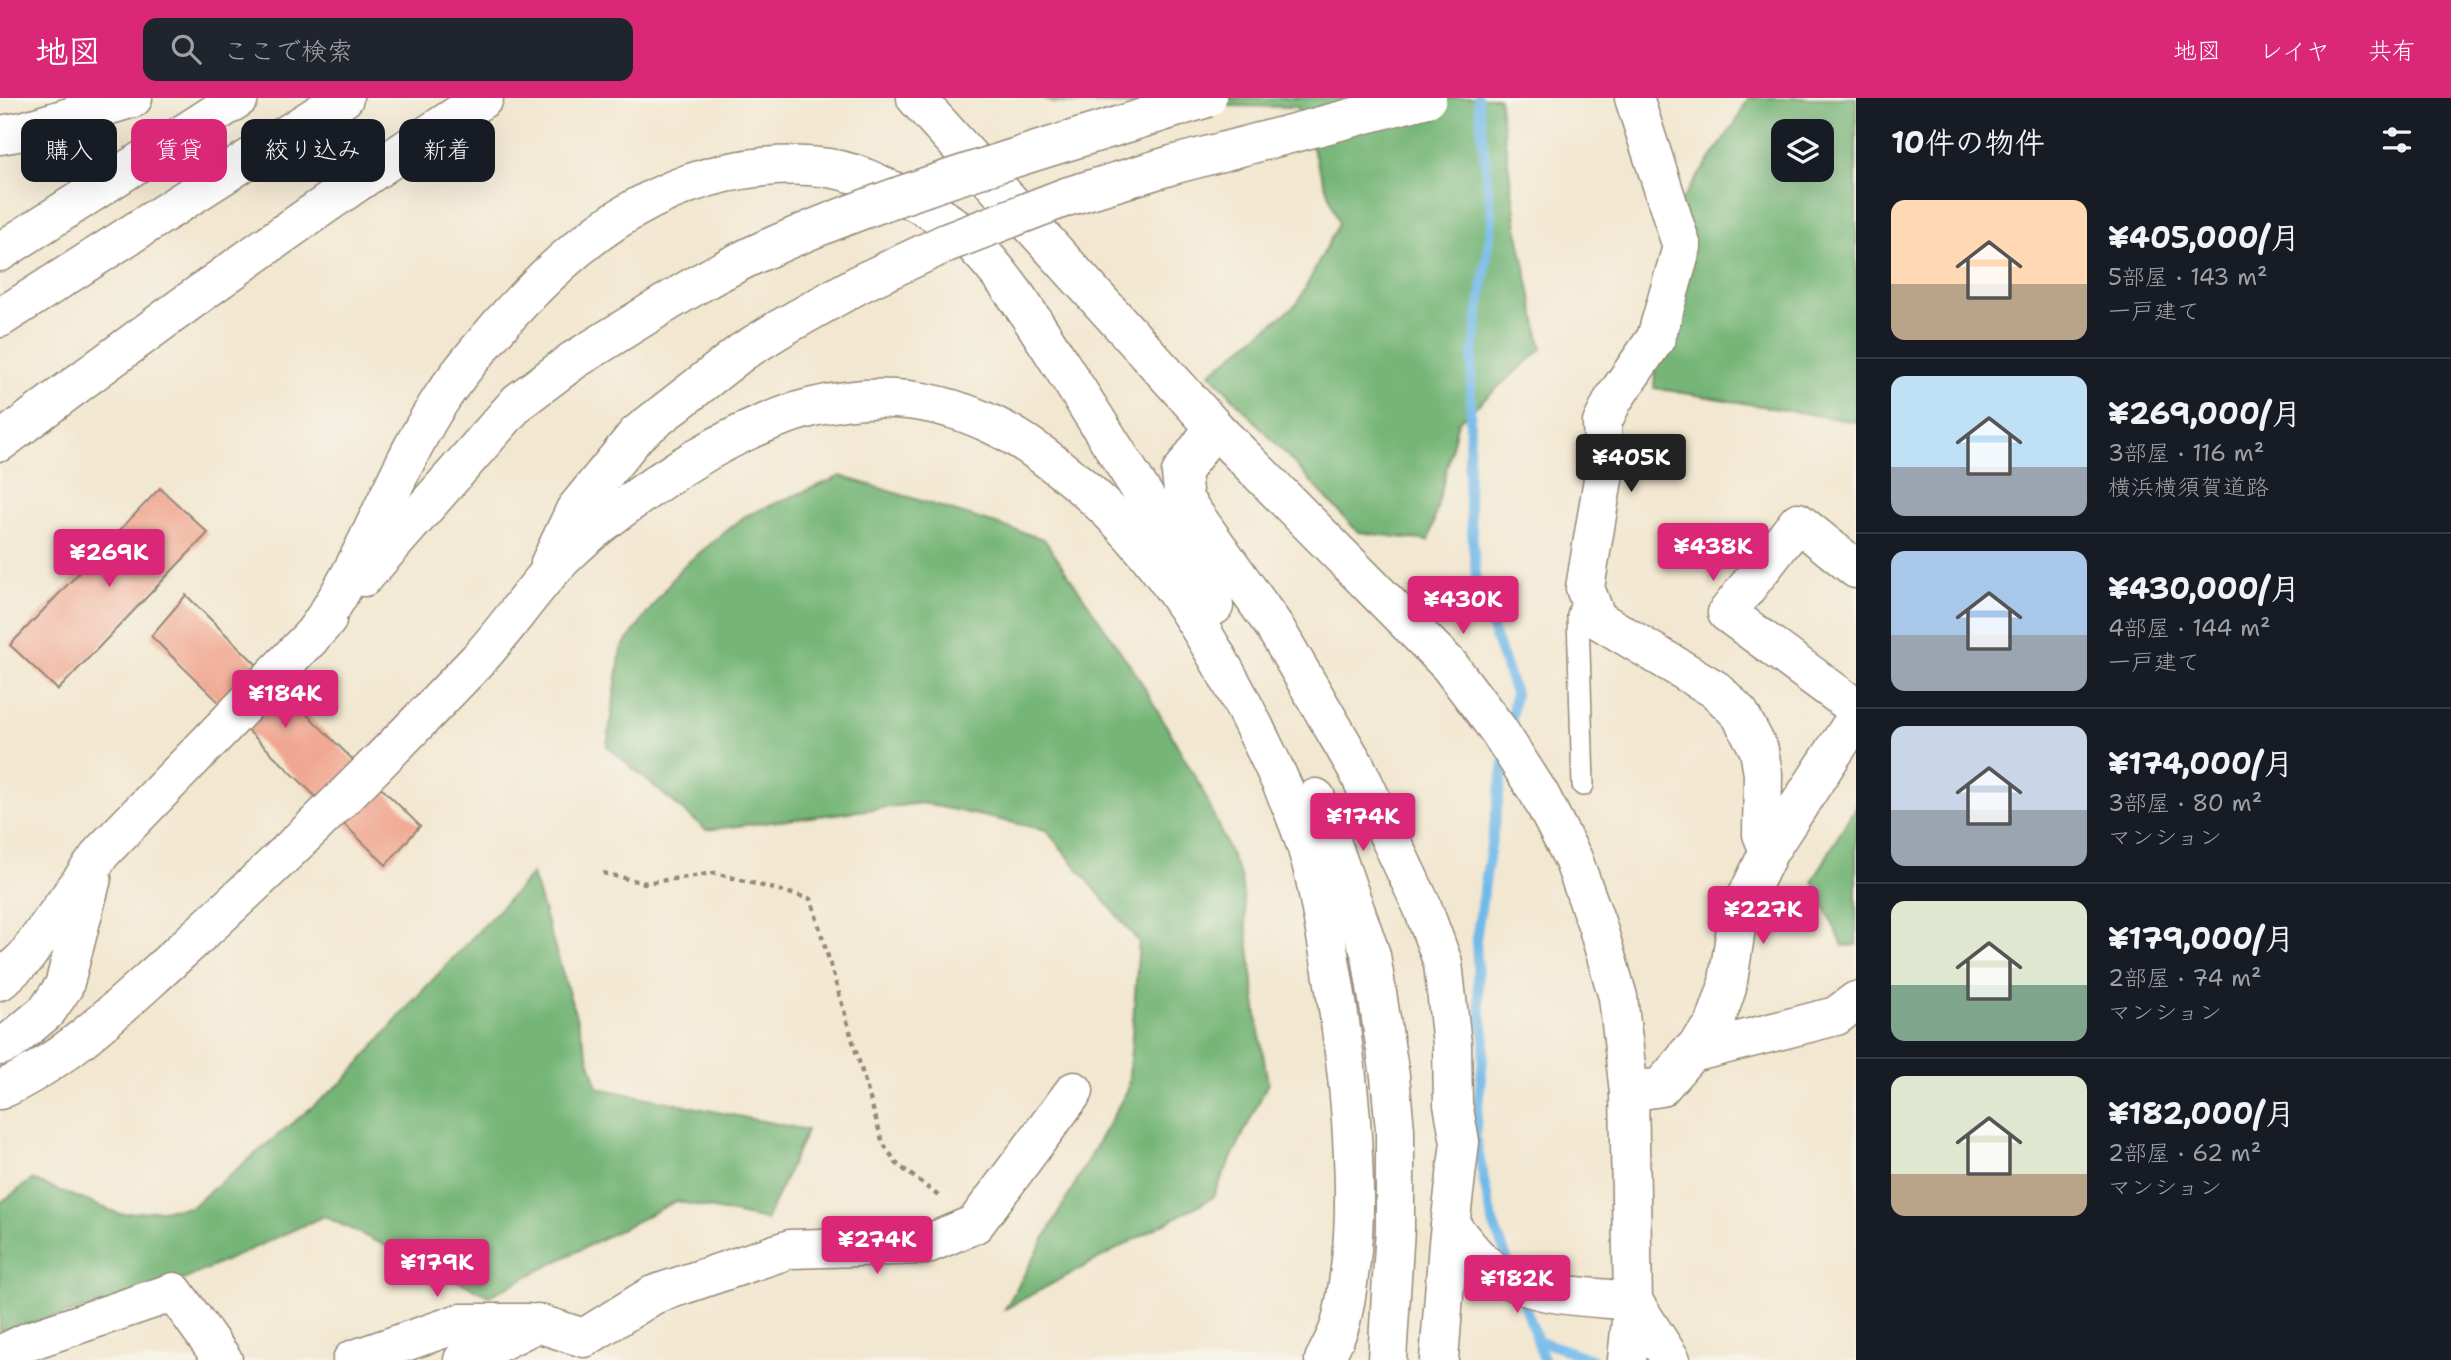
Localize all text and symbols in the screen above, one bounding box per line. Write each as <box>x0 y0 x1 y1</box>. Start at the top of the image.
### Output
search box <box>143 18 633 81</box>
text: 地図 <box>35 29 101 74</box>
icon: search <box>167 30 205 68</box>
text: ここで検索 <box>223 33 353 68</box>
text: 地図 <box>2173 35 2221 67</box>
text: レイヤ <box>2259 35 2330 67</box>
text: 共有 <box>2368 35 2416 67</box>
chip: 購入 <box>21 119 117 182</box>
chip: 賃貸 <box>131 119 227 182</box>
chip: 絞り込み <box>241 119 385 182</box>
chip: 新着 <box>399 119 495 182</box>
map controls <box>1771 119 1834 182</box>
button: layers <box>1771 119 1834 182</box>
icon: filters <box>2378 121 2416 159</box>
text: 10件の物件 <box>1891 122 2045 163</box>
text: ¥405,000/月 <box>2108 217 2300 258</box>
icon: home <box>1947 228 2031 312</box>
text: 5部屋 · 143 m² <box>2108 262 2268 292</box>
text: 一戸建て <box>2108 296 2200 326</box>
text: ¥269,000/月 <box>2108 393 2301 434</box>
icon: home <box>1947 404 2031 488</box>
pin: ¥405K <box>1582 434 1680 494</box>
text: 3部屋 · 116 m² <box>2108 438 2264 468</box>
text: ¥405K <box>1592 442 1670 472</box>
text: 横浜横須賀道路 <box>2108 472 2269 502</box>
pin: ¥438K <box>1664 524 1762 583</box>
pin: ¥269K <box>60 530 158 589</box>
text: ¥438K <box>1674 531 1752 561</box>
text: ¥269K <box>70 537 148 567</box>
text: ¥430,000/月 <box>2108 568 2300 609</box>
pin: ¥430K <box>1414 576 1512 636</box>
icon: home <box>1947 579 2031 663</box>
text: ¥430K <box>1424 584 1502 614</box>
text: 4部屋 · 144 m² <box>2108 613 2271 643</box>
text: 一戸建て <box>2108 647 2200 677</box>
pin: ¥184K <box>236 670 334 730</box>
text: ¥184K <box>248 678 322 708</box>
text: ¥174,000/月 <box>2108 743 2293 784</box>
icon: home <box>1947 754 2031 838</box>
text: 3部屋 · 80 m² <box>2108 788 2262 818</box>
pin: ¥174K <box>1314 794 1412 853</box>
text: ¥174K <box>1326 801 1400 831</box>
text: マンション <box>2108 822 2222 852</box>
pin: ¥227K <box>1714 886 1812 946</box>
text: ¥227K <box>1724 894 1802 924</box>
text: ¥179,000/月 <box>2108 918 2294 959</box>
icon: home <box>1947 929 2031 1013</box>
text: 2部屋 · 74 m² <box>2108 963 2262 993</box>
text: マンション <box>2108 997 2222 1027</box>
text: ¥182,000/月 <box>2108 1093 2295 1134</box>
icon: home <box>1947 1104 2031 1188</box>
text: 2部屋 · 62 m² <box>2108 1138 2261 1168</box>
text: マンション <box>2108 1172 2222 1202</box>
pin: ¥274K <box>828 1216 926 1276</box>
text: ¥274K <box>838 1224 916 1254</box>
pin: ¥179K <box>388 1240 486 1299</box>
text: ¥179K <box>400 1247 474 1277</box>
pin: ¥182K <box>1468 1256 1566 1315</box>
text: ¥182K <box>1480 1263 1554 1293</box>

